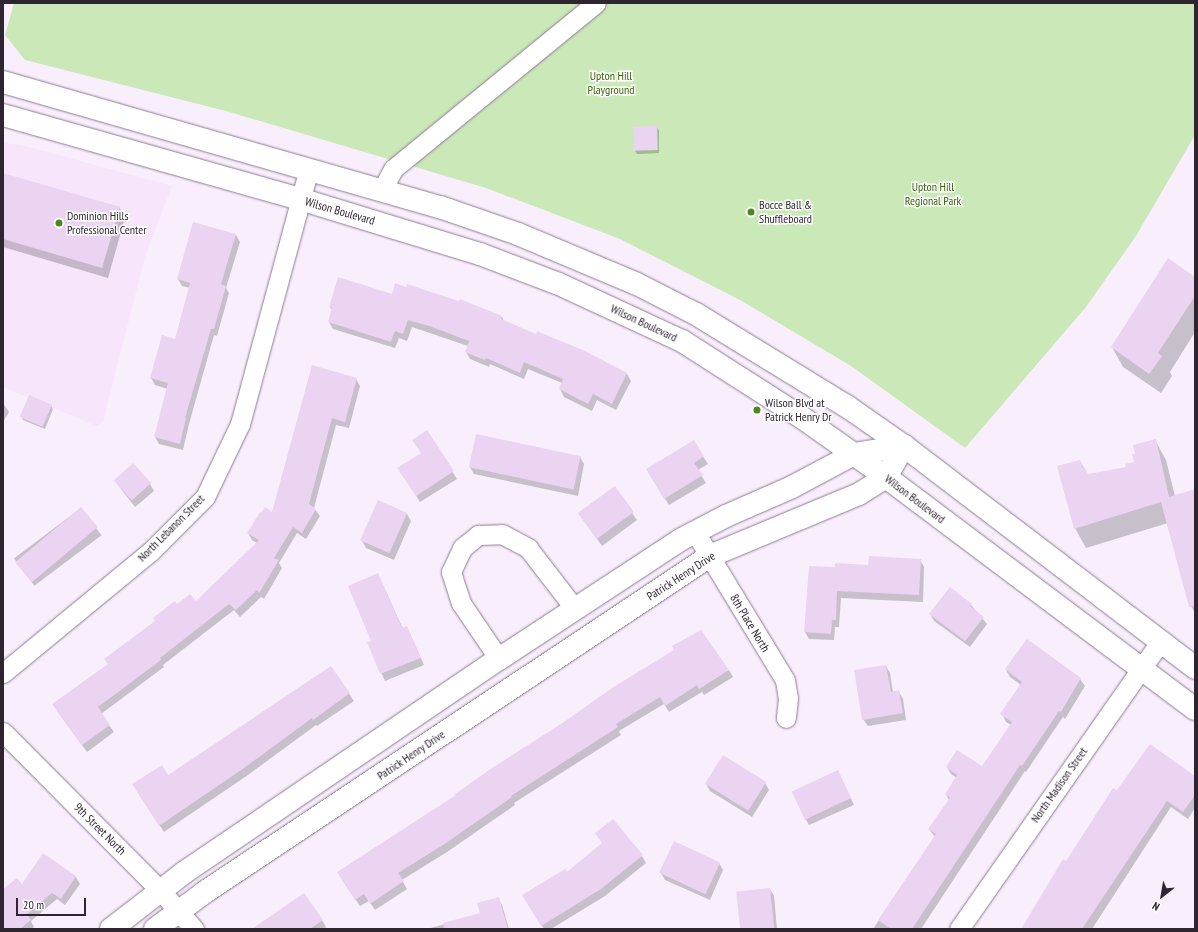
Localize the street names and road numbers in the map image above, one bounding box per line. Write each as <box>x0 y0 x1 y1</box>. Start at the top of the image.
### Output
street label: Wilson Boulevard <box>303 194 377 228</box>
street label: Wilson Boulevard <box>608 301 680 345</box>
street label: Wilson Boulevard <box>882 472 948 526</box>
street label: North Lebanon Street <box>134 491 208 565</box>
street label: Patrick Henry Drive <box>644 548 718 604</box>
street label: 8th Place North <box>727 591 773 655</box>
street label: Patrick Henry Drive <box>374 727 448 783</box>
street label: North Madison Street <box>1028 745 1090 825</box>
street label: 9th Street North <box>71 800 129 858</box>

